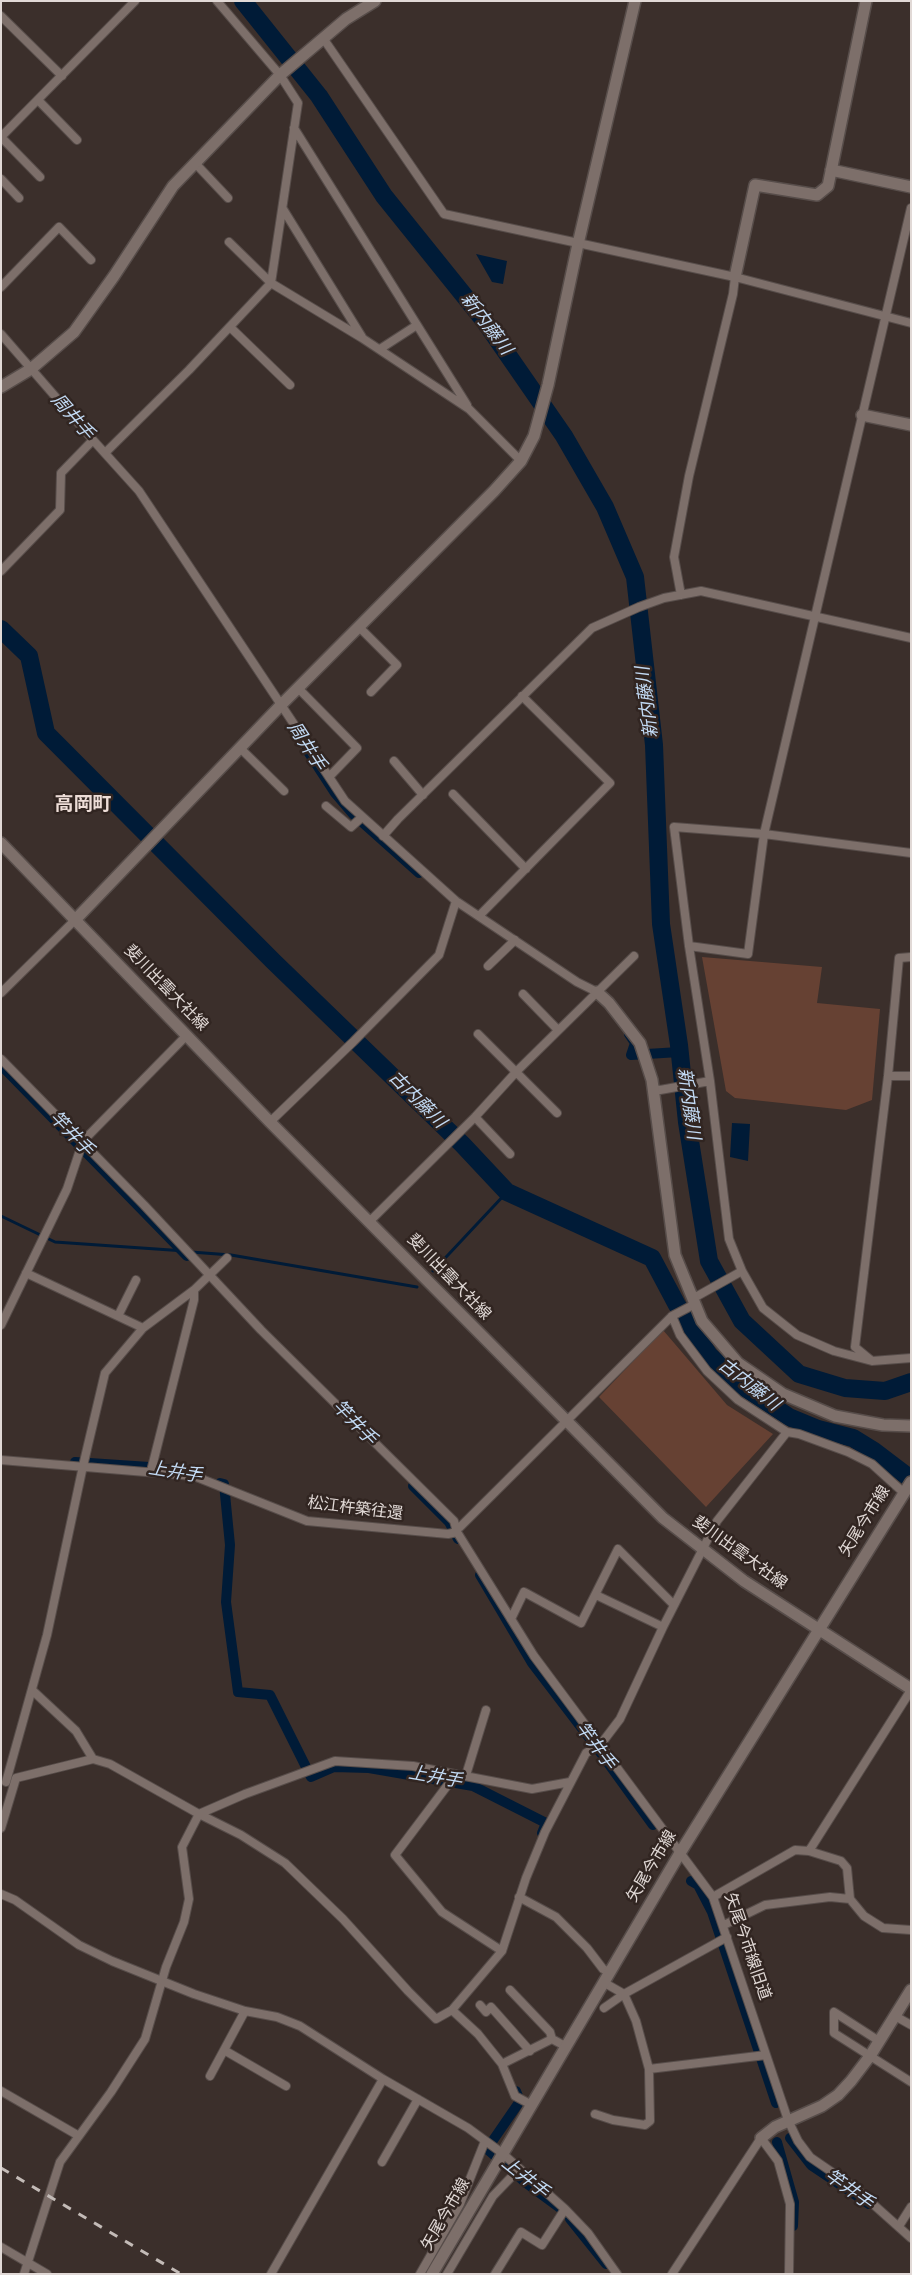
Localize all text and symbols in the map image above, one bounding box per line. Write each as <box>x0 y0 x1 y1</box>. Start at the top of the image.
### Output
water label: 新内藤川 <box>455 290 515 360</box>
water label: 周井手 <box>45 391 97 445</box>
water label: 新内藤川 <box>634 665 664 739</box>
water label: 周井手 <box>281 718 329 776</box>
district label: 高岡町 <box>55 795 111 817</box>
street label: 斐川出雲大社線 <box>119 942 211 1036</box>
water label: 新内藤川 <box>671 1067 703 1141</box>
water label: 古内藤川 <box>383 1068 449 1134</box>
water label: 竿井手 <box>43 1108 97 1162</box>
street label: 斐川出雲大社線 <box>402 1231 494 1325</box>
water label: 古内藤川 <box>713 1355 783 1417</box>
water label: 竿井手 <box>326 1397 380 1451</box>
water label: 上井手 <box>147 1459 203 1489</box>
street label: 矢尾今市線 <box>837 1483 895 1561</box>
street label: 松江杵築往還 <box>306 1495 404 1525</box>
street label: 斐川出雲大社線 <box>688 1513 790 1595</box>
water label: 竿井手 <box>569 1719 619 1775</box>
water label: 上井手 <box>407 1764 463 1794</box>
street label: 矢尾今市線 <box>624 1828 682 1906</box>
street label: 矢尾今市線旧道 <box>719 1891 773 2003</box>
water label: 上井手 <box>496 2154 552 2204</box>
water label: 竿井手 <box>820 2166 876 2216</box>
street label: 矢尾今市線 <box>419 2176 475 2254</box>

